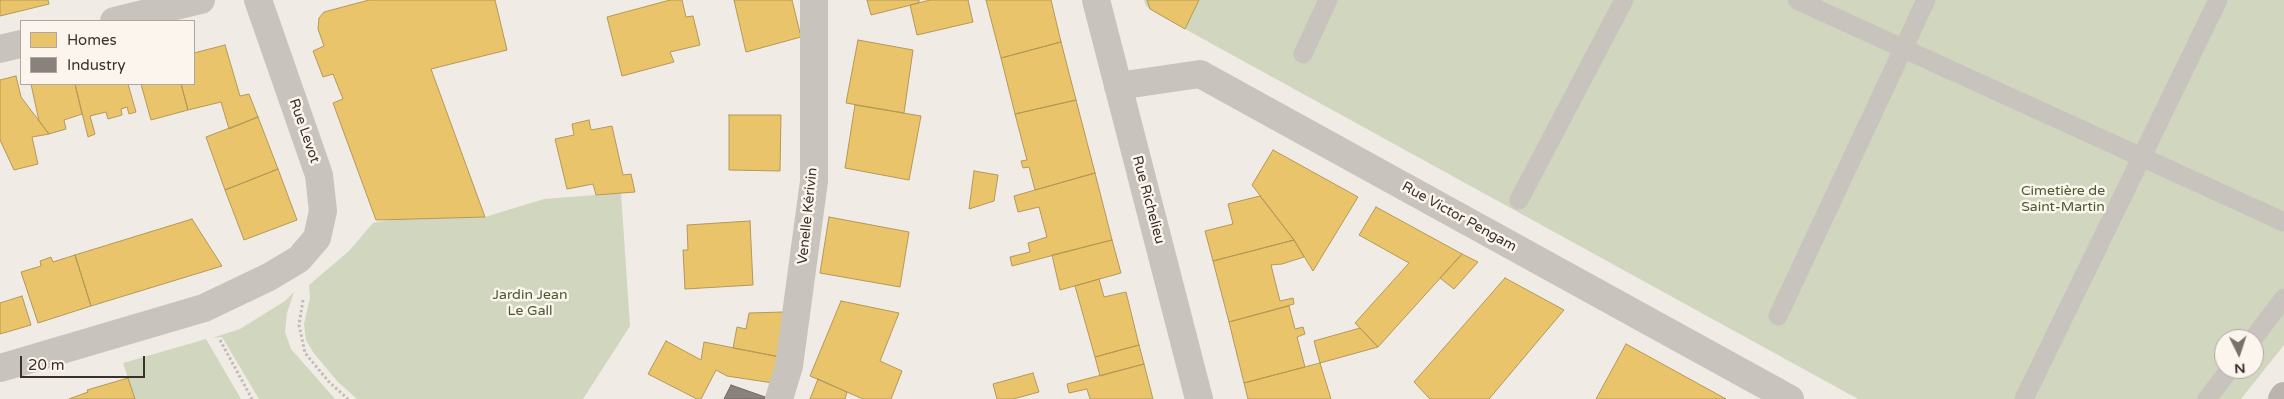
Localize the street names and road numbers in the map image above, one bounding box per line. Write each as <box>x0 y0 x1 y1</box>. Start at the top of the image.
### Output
street label: Rue Levot <box>285 97 323 165</box>
street label: Rue Richelieu <box>1128 154 1168 246</box>
street label: Venelle Kérivin <box>795 167 821 265</box>
street label: Rue Victor Pengam <box>1399 178 1519 256</box>

